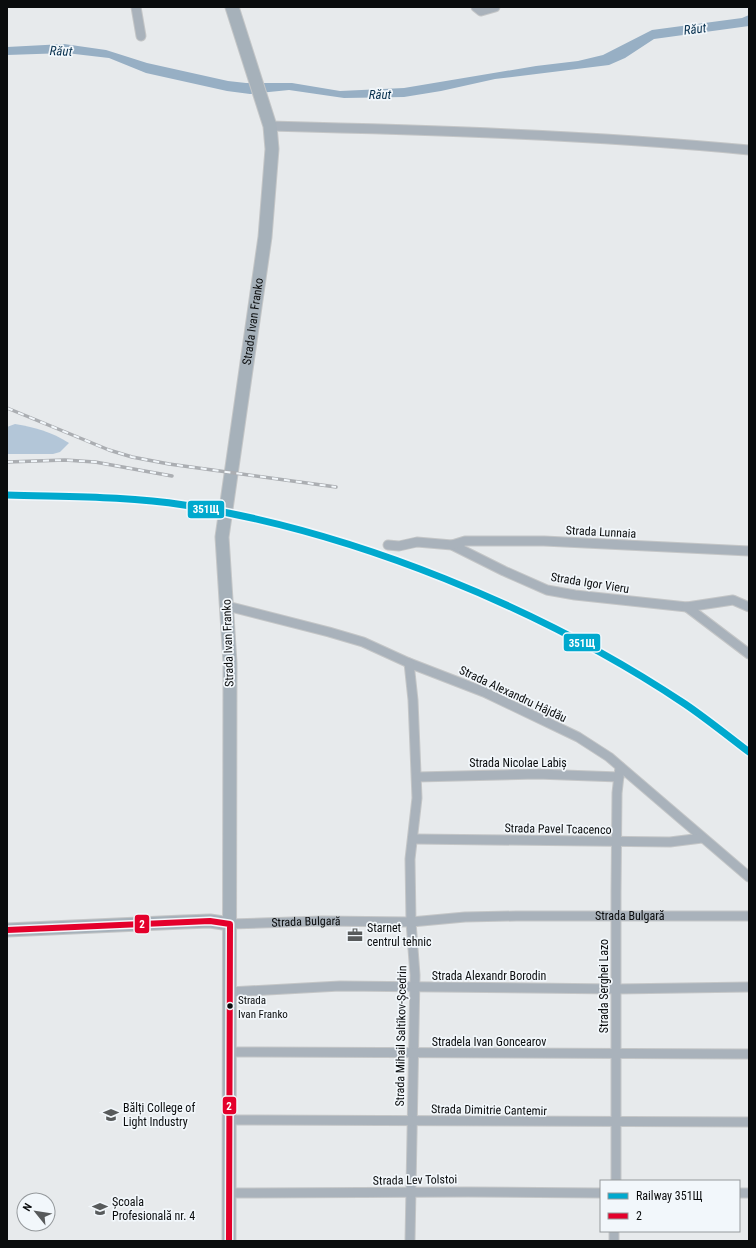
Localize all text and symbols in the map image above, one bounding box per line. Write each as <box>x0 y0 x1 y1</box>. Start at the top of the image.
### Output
water label: Răut <box>683 20 707 38</box>
water label: Răut <box>49 43 73 59</box>
water label: Răut <box>369 87 392 102</box>
street label: Strada Ivan Franko <box>240 277 266 366</box>
line badge: 351Щ <box>187 500 225 519</box>
text: 351Щ <box>193 503 219 516</box>
street label: Strada Lunnaia <box>565 523 637 541</box>
street label: Strada Igor Vieru <box>550 570 630 596</box>
street label: Strada Ivan Franko <box>219 599 237 687</box>
line badge: 351Щ <box>563 633 601 652</box>
text: 351Щ <box>569 637 595 650</box>
street label: Strada Alexandru Hâjdău <box>457 663 569 725</box>
street label: Strada Nicolae Labiș <box>469 756 567 771</box>
street label: Strada Pavel Tcacenco <box>504 821 612 837</box>
street label: Strada Bulgară <box>595 909 665 923</box>
line badge: 2 <box>134 914 150 934</box>
street label: Strada Bulgară <box>271 914 341 930</box>
text: 2 <box>139 918 145 931</box>
place label: Starnet centrul tehnic <box>367 921 432 949</box>
office icon: Starnet centrul tehnic <box>346 926 364 944</box>
street label: Strada Serghei Lazo <box>597 939 611 1033</box>
street label: Strada Mihail Saltîkov-Șcedrin <box>393 965 410 1107</box>
street label: Strada Alexandr Borodin <box>432 969 546 983</box>
place label: Strada Ivan Franko <box>238 994 288 1021</box>
marker: Strada Ivan Franko <box>225 1001 235 1011</box>
street label: Stradela Ivan Goncearov <box>432 1035 546 1049</box>
line badge: 2 <box>222 1096 237 1115</box>
text: 2 <box>226 1100 232 1113</box>
place label: Bălți College of Light Industry <box>123 1101 195 1129</box>
street label: Strada Dimitrie Cantemir <box>431 1102 548 1118</box>
school or university icon: Bălți College of Light Industry <box>102 1106 120 1124</box>
street label: Strada Lev Tolstoi <box>373 1172 457 1188</box>
legend <box>600 1180 740 1232</box>
text: Railway 351Щ <box>636 1189 703 1203</box>
north arrow <box>16 1192 56 1232</box>
place label: Școala Profesională nr. 4 <box>112 1195 195 1223</box>
school or university icon: Școala Profesională nr. 4 <box>91 1200 109 1218</box>
text: N <box>20 1201 35 1213</box>
text: 2 <box>636 1209 642 1223</box>

